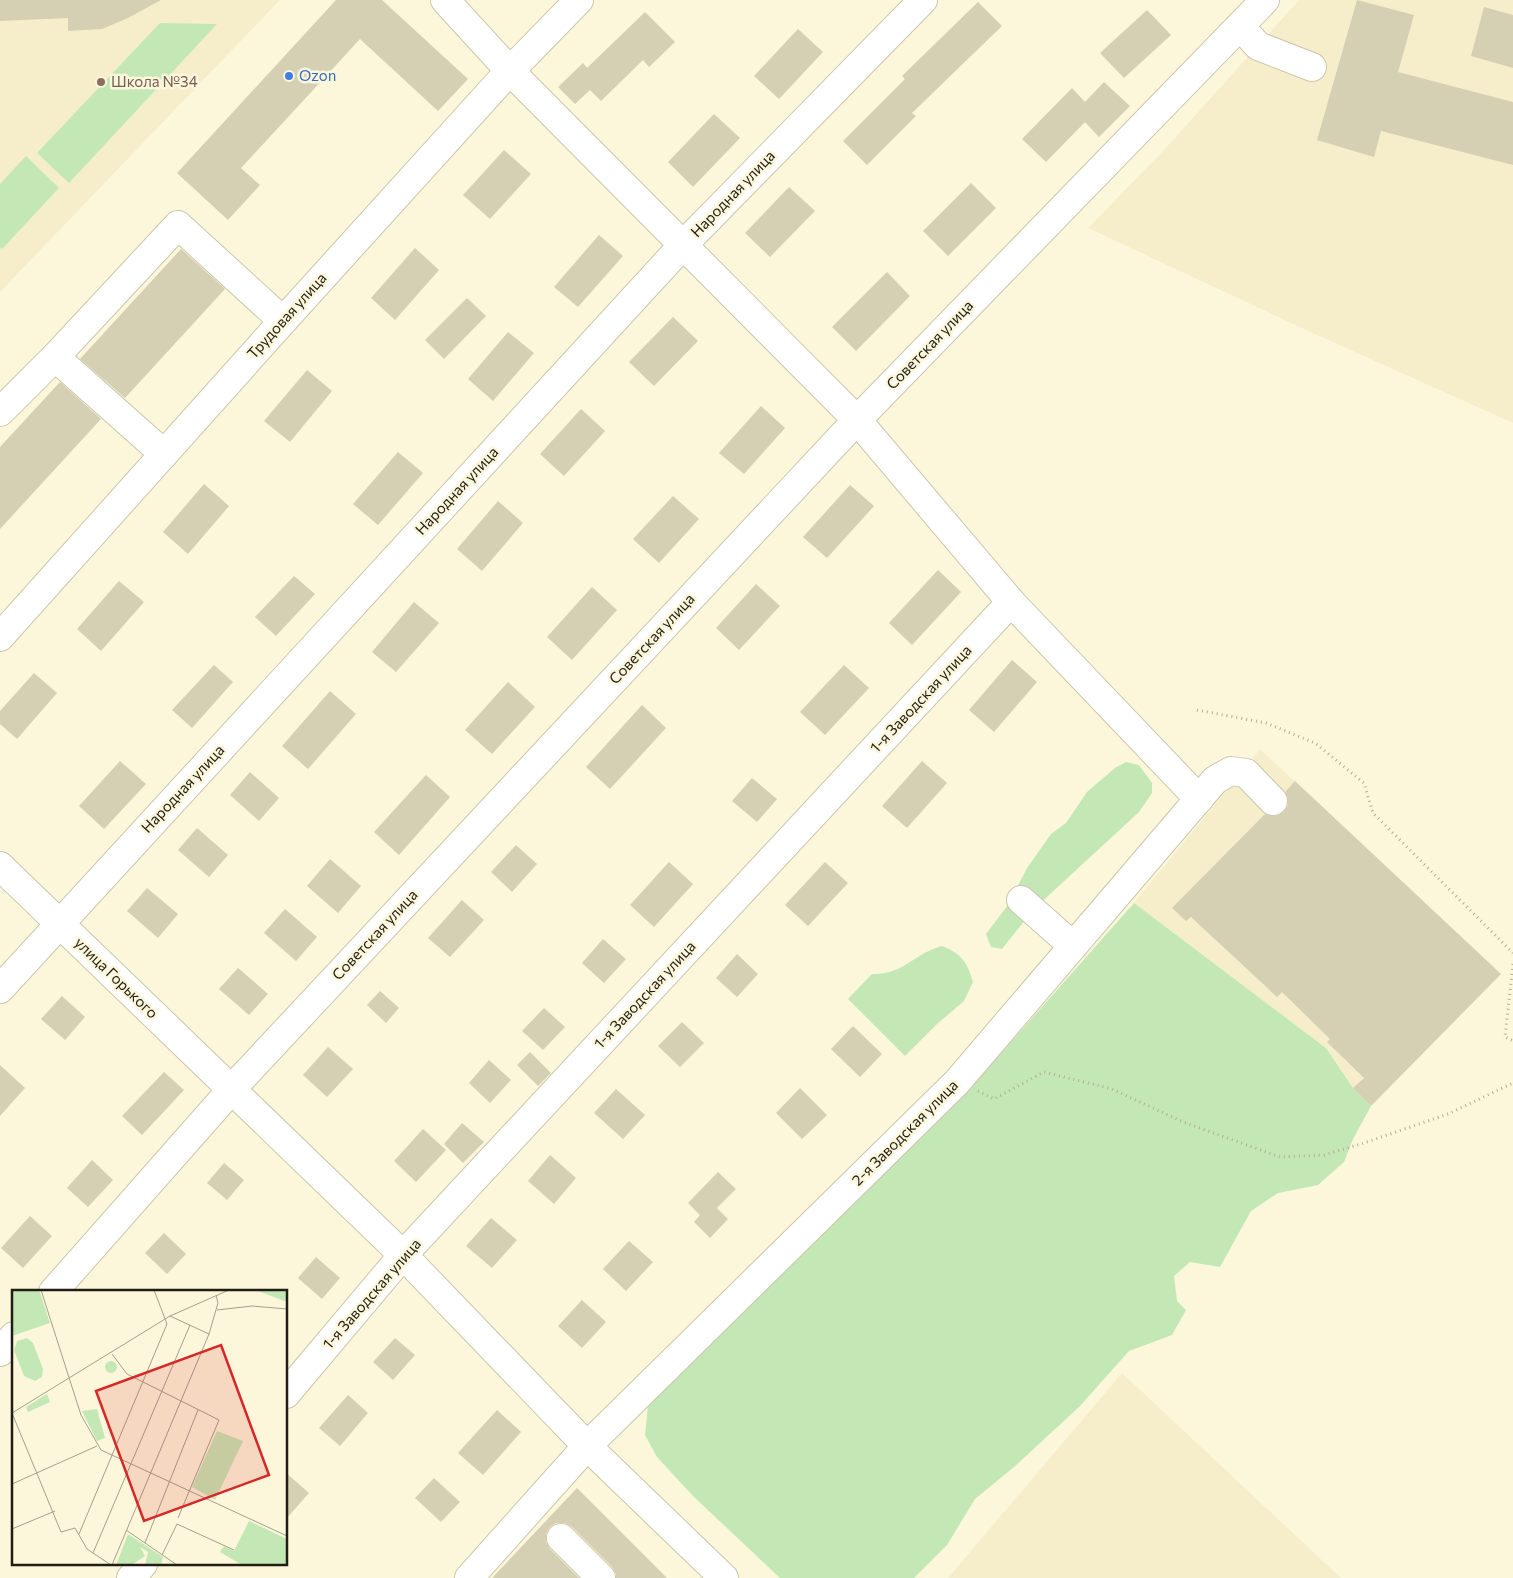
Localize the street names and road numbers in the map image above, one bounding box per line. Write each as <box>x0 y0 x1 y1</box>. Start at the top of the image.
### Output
street label: Народная улица <box>686 146 778 240</box>
street label: Трудовая улица <box>243 269 330 362</box>
street label: Советская улица <box>882 296 976 393</box>
street label: Народная улица <box>411 443 502 538</box>
street label: Советская улица <box>605 589 698 687</box>
street label: 1-я Заводская улица <box>866 641 975 756</box>
street label: Народная улица <box>137 741 228 836</box>
street label: Советская улица <box>328 885 421 983</box>
street label: улица Горького <box>71 933 162 1022</box>
street label: 1-я Заводская улица <box>590 937 699 1052</box>
street label: 2-я Заводская улица <box>848 1076 961 1189</box>
street label: 1-я Заводская улица <box>318 1234 424 1352</box>

